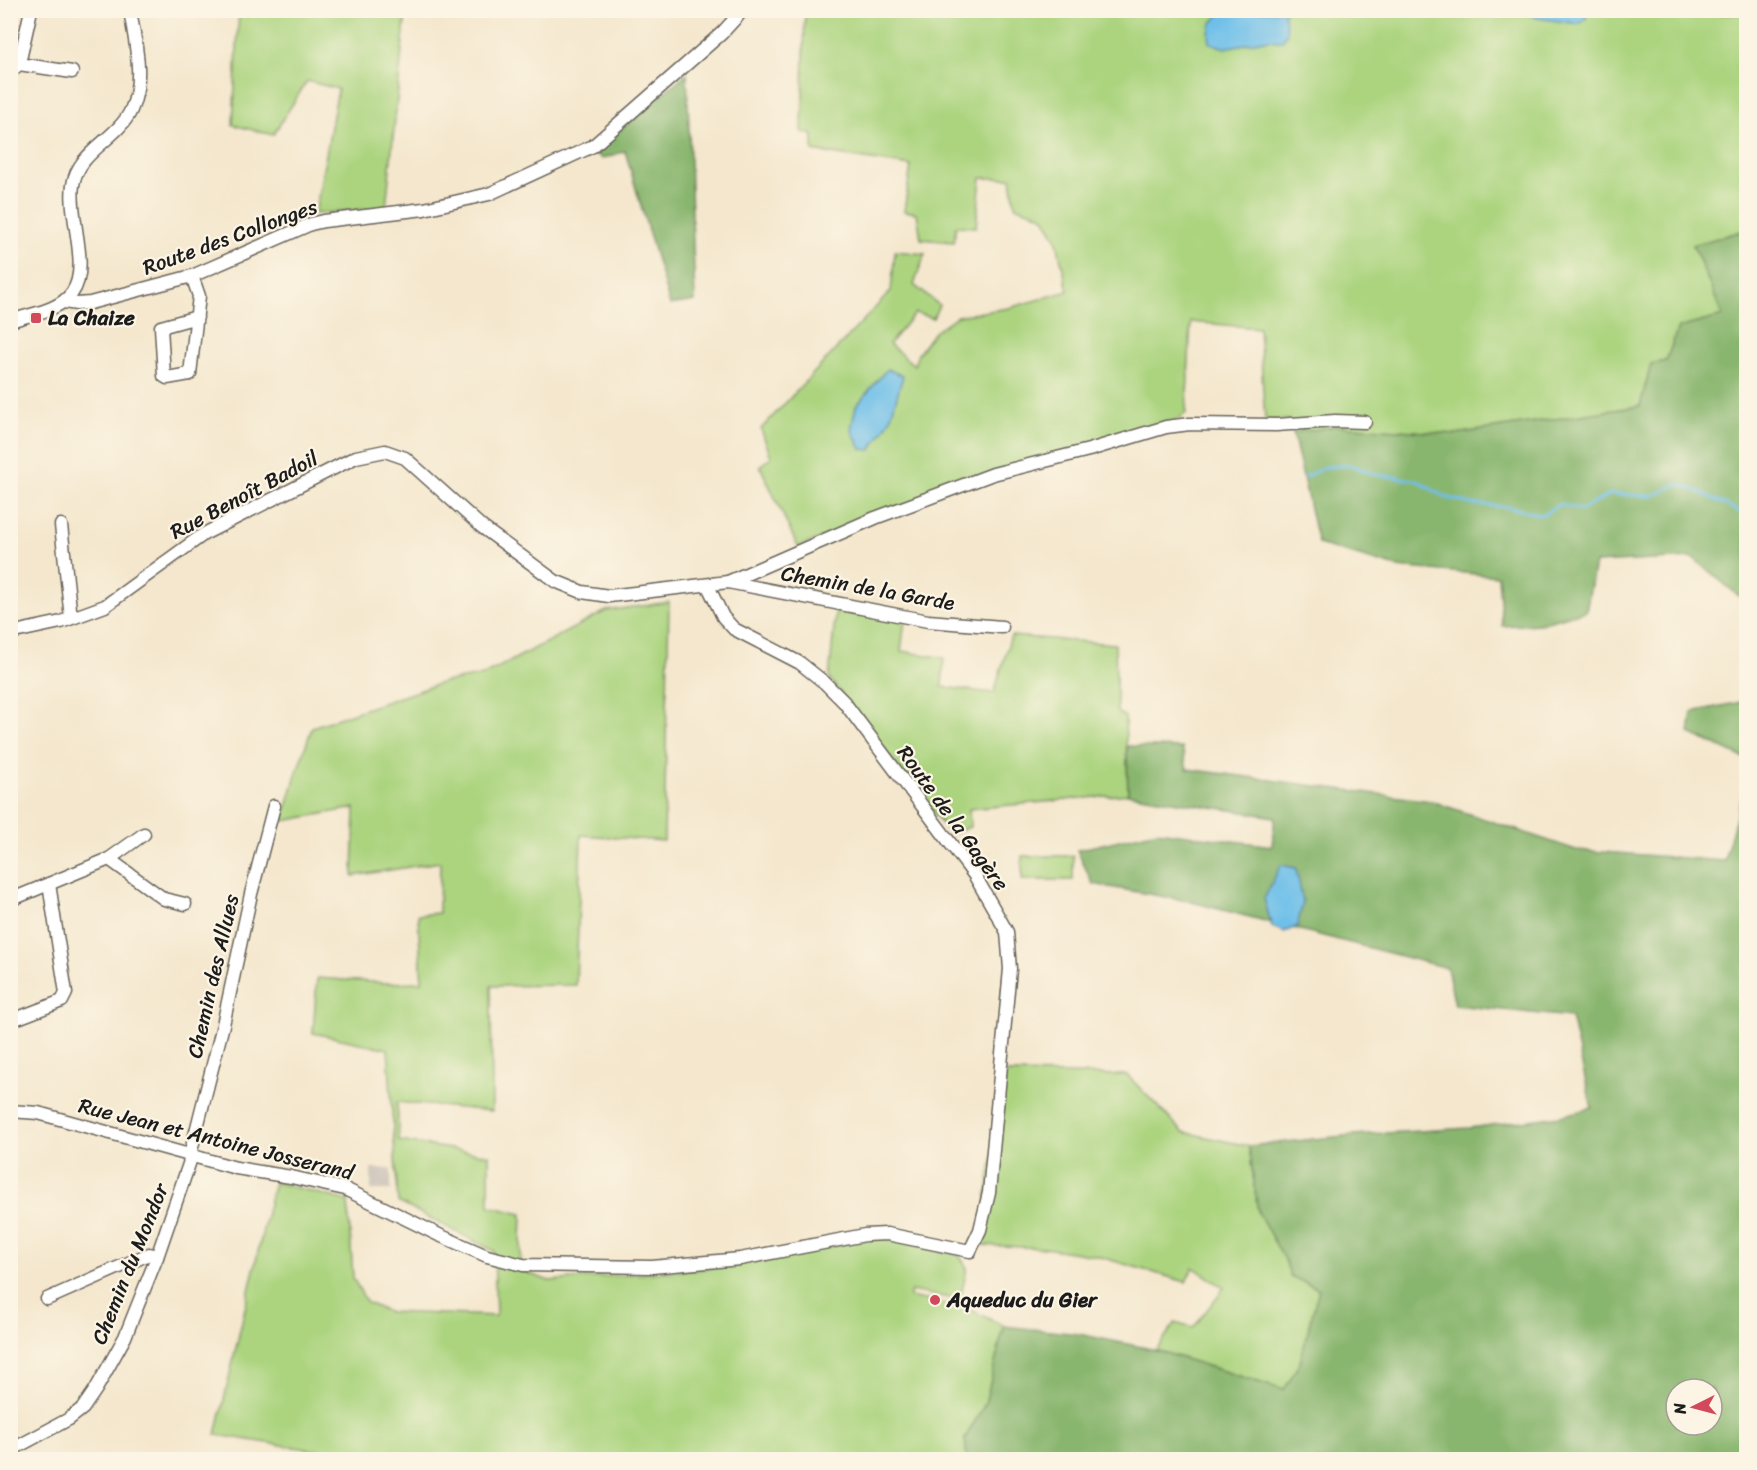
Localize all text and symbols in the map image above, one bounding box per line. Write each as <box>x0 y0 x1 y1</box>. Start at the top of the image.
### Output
street label: Route des Collonges <box>137 188 323 286</box>
place label: La Chaize <box>48 299 135 337</box>
marker: La Chaize <box>29 311 43 325</box>
street label: Rue Benoît Badoil <box>163 439 326 550</box>
street label: Chemin de la Garde <box>778 554 958 622</box>
street label: Route de la Gagère <box>887 737 1019 899</box>
street label: Chemin des Allues <box>176 890 250 1062</box>
street label: Rue Jean et Antoine Josserand <box>75 1086 359 1192</box>
street label: Chemin du Mondor <box>80 1176 180 1350</box>
place label: Aqueduc du Gier <box>946 1281 1099 1319</box>
marker: Aqueduc du Gier <box>928 1293 942 1307</box>
north arrow <box>1664 1377 1724 1437</box>
text: N <box>1664 1401 1695 1417</box>

